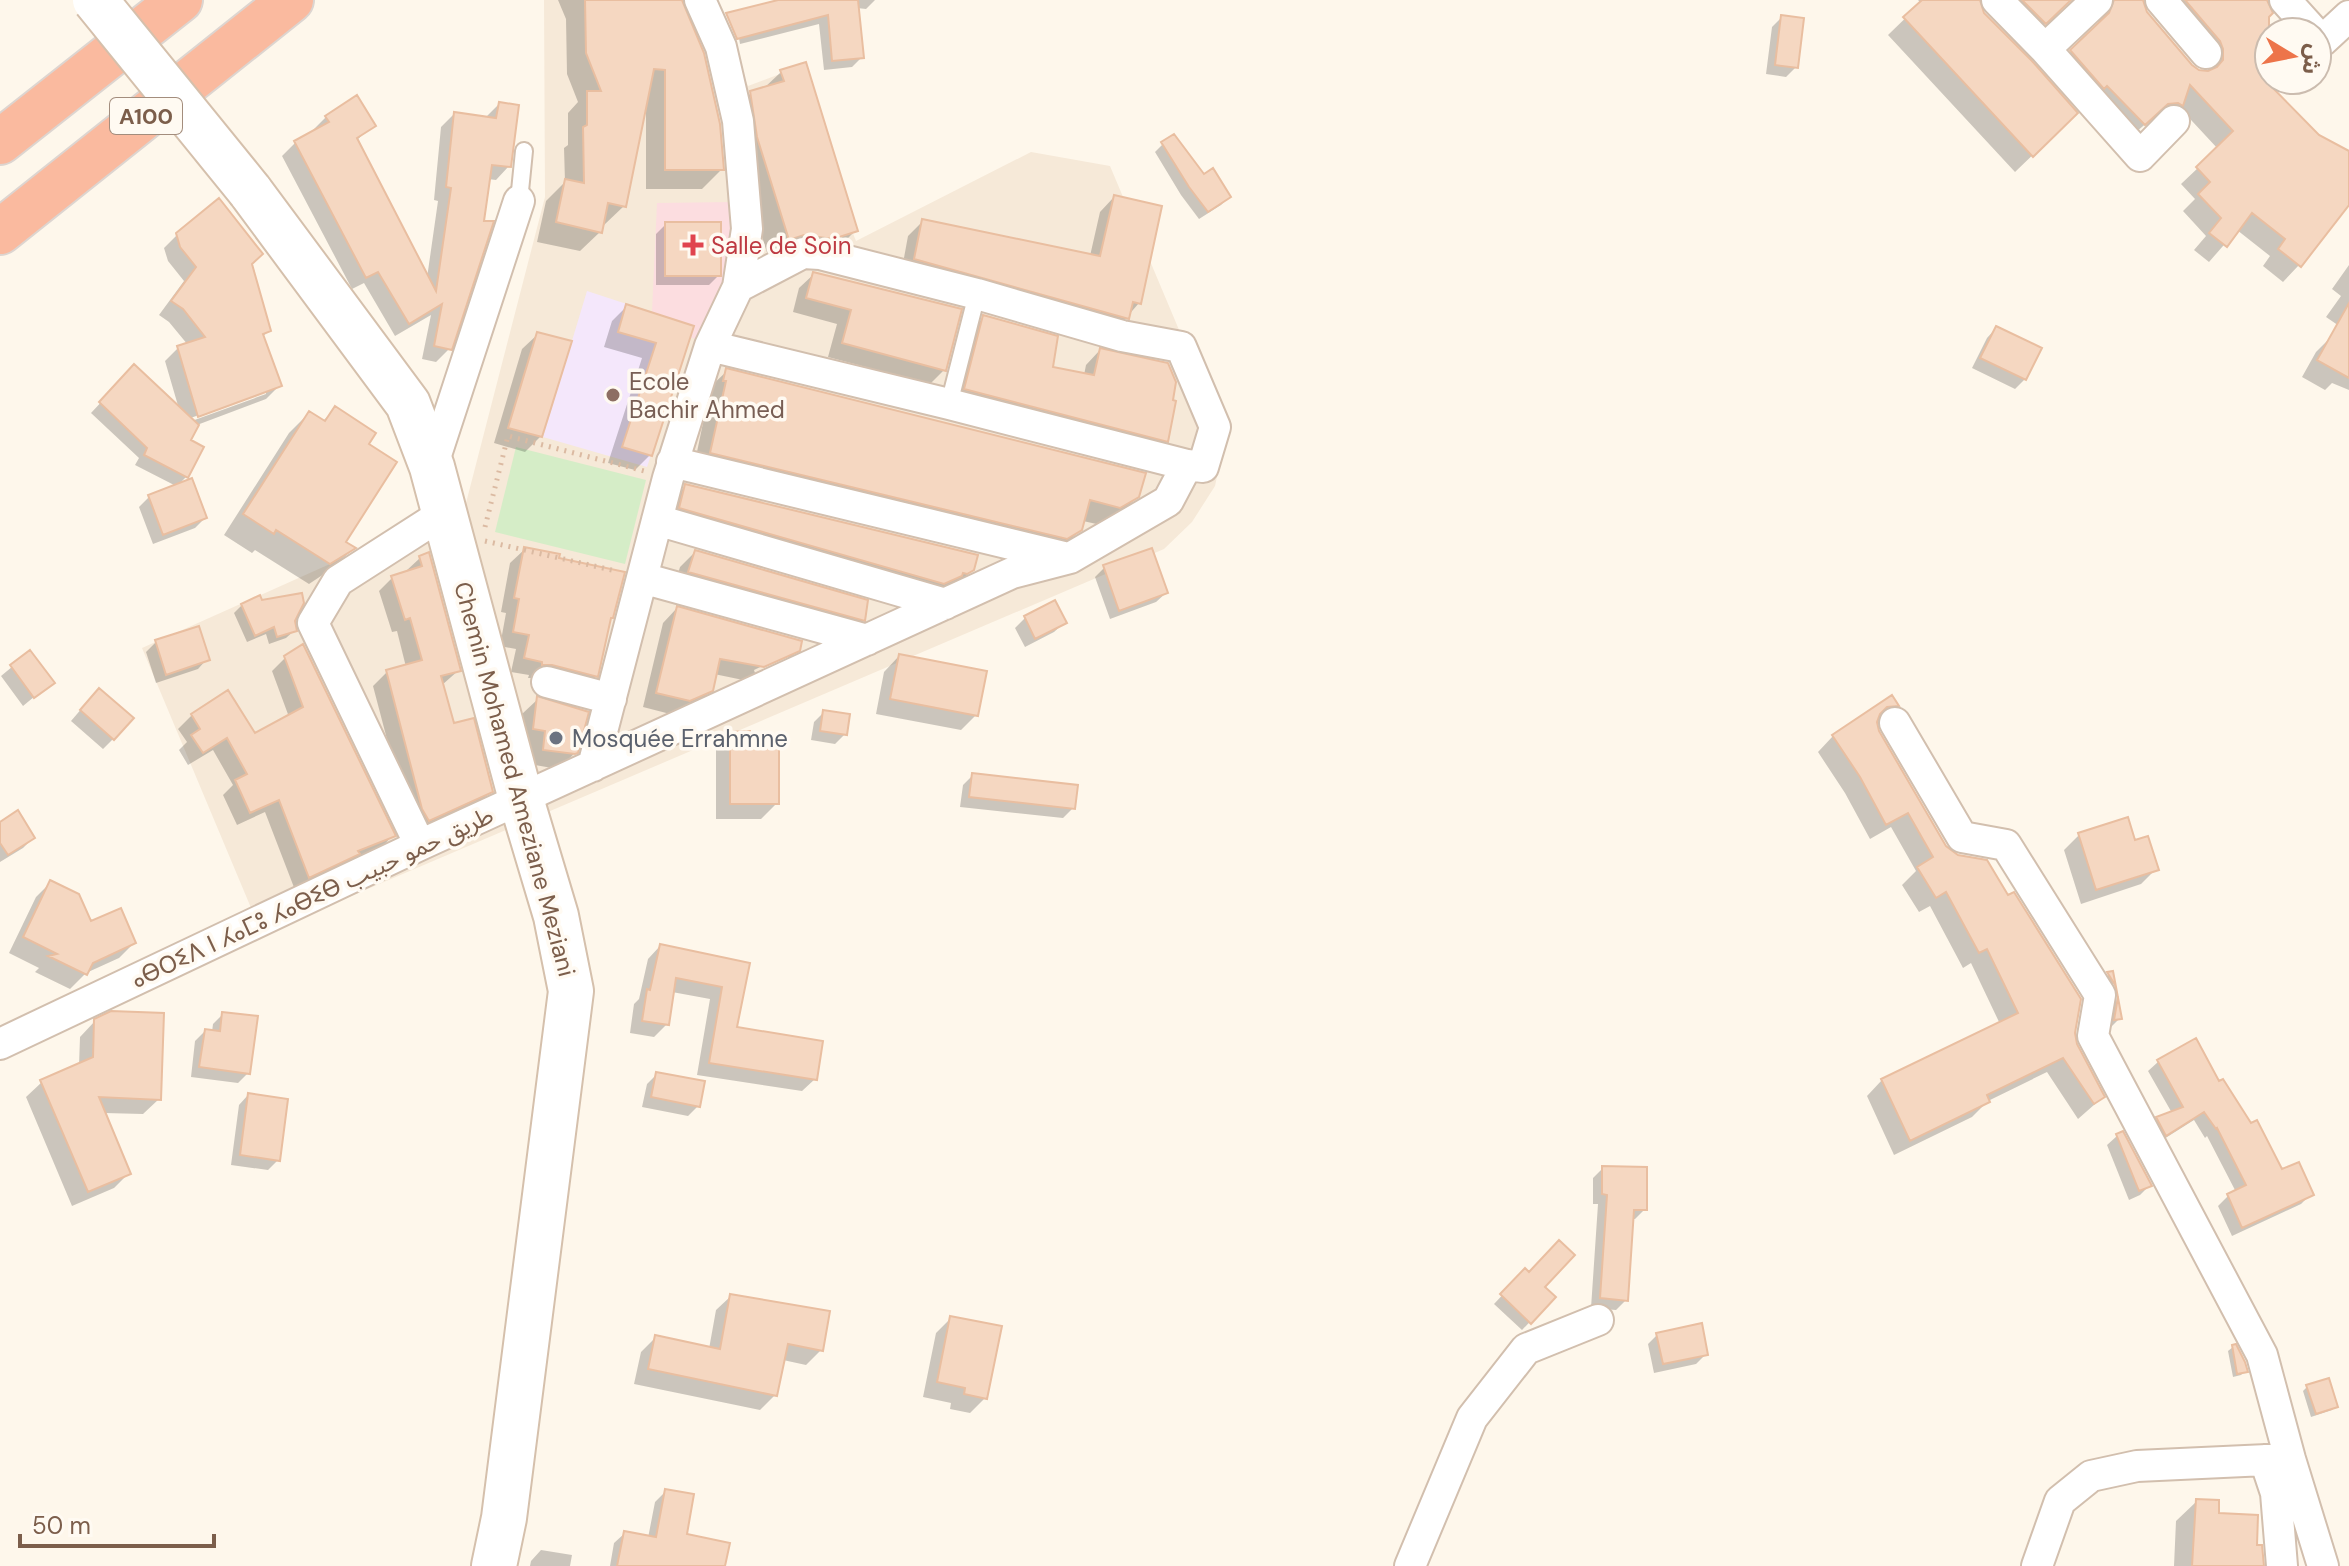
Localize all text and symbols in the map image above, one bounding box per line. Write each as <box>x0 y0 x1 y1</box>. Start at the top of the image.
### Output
north arrow <box>2253 16 2333 96</box>
text: ش <box>2295 42 2329 77</box>
road number: A100 <box>110 98 182 134</box>
place label: Salle de Soin <box>711 230 851 261</box>
marker: Salle de Soin <box>682 234 704 256</box>
place label: Ecole Bachir Ahmed <box>629 366 785 425</box>
marker: Ecole Bachir Ahmed <box>604 386 622 404</box>
street label: Chemin Mohamed Ameziane Meziani <box>447 578 583 980</box>
place label: Mosquée Errahmne <box>572 723 788 754</box>
marker: Mosquée Errahmne <box>547 729 565 747</box>
street label: ⴰⴱⵔⵉⴷ ⵏ ⵃⴰⵎⵓ ⵃⴰⴱⵉⴱ طريق حمو حبيب <box>126 799 498 995</box>
scale bar <box>20 1498 214 1548</box>
text: 50 m <box>32 1510 91 1541</box>

